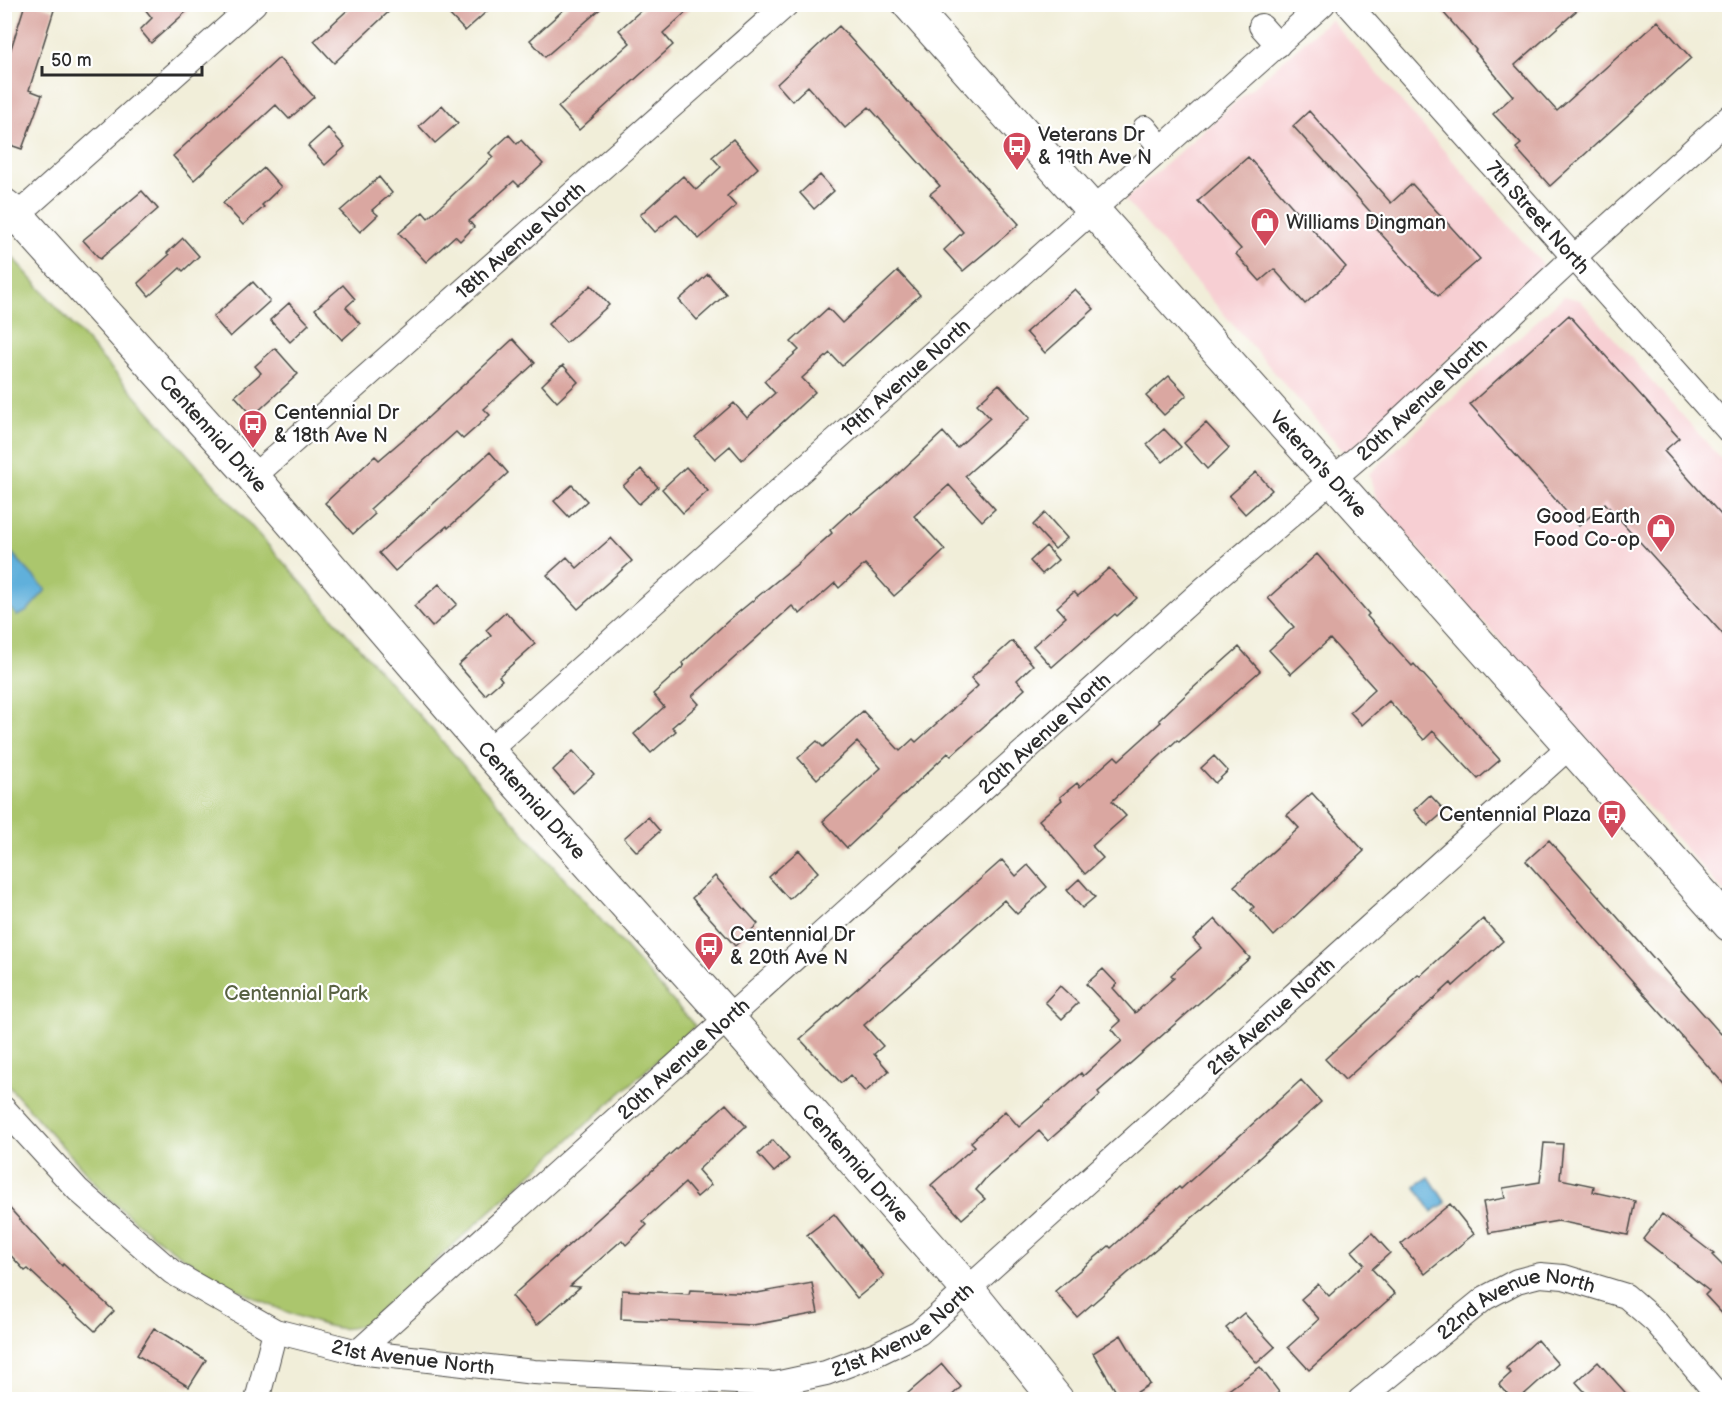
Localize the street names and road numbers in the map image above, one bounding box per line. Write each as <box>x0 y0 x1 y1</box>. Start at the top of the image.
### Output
street label: 7th Street North <box>1481 157 1594 280</box>
street label: 18th Avenue North <box>451 177 591 305</box>
street label: 19th Avenue North <box>836 314 976 443</box>
street label: 20th Avenue North <box>1352 333 1493 467</box>
street label: Centennial Drive <box>154 370 272 498</box>
street label: Veteran's Drive <box>1264 406 1372 523</box>
street label: 20th Avenue North <box>974 668 1116 800</box>
street label: Centennial Drive <box>472 737 591 865</box>
street label: 21st Avenue North <box>1202 953 1340 1081</box>
street label: 20th Avenue North <box>613 994 755 1125</box>
street label: Centennial Drive <box>796 1099 914 1228</box>
street label: 22nd Avenue North <box>1432 1264 1598 1345</box>
street label: 21st Avenue North <box>828 1278 979 1383</box>
street label: 21st Avenue North <box>329 1335 496 1380</box>

